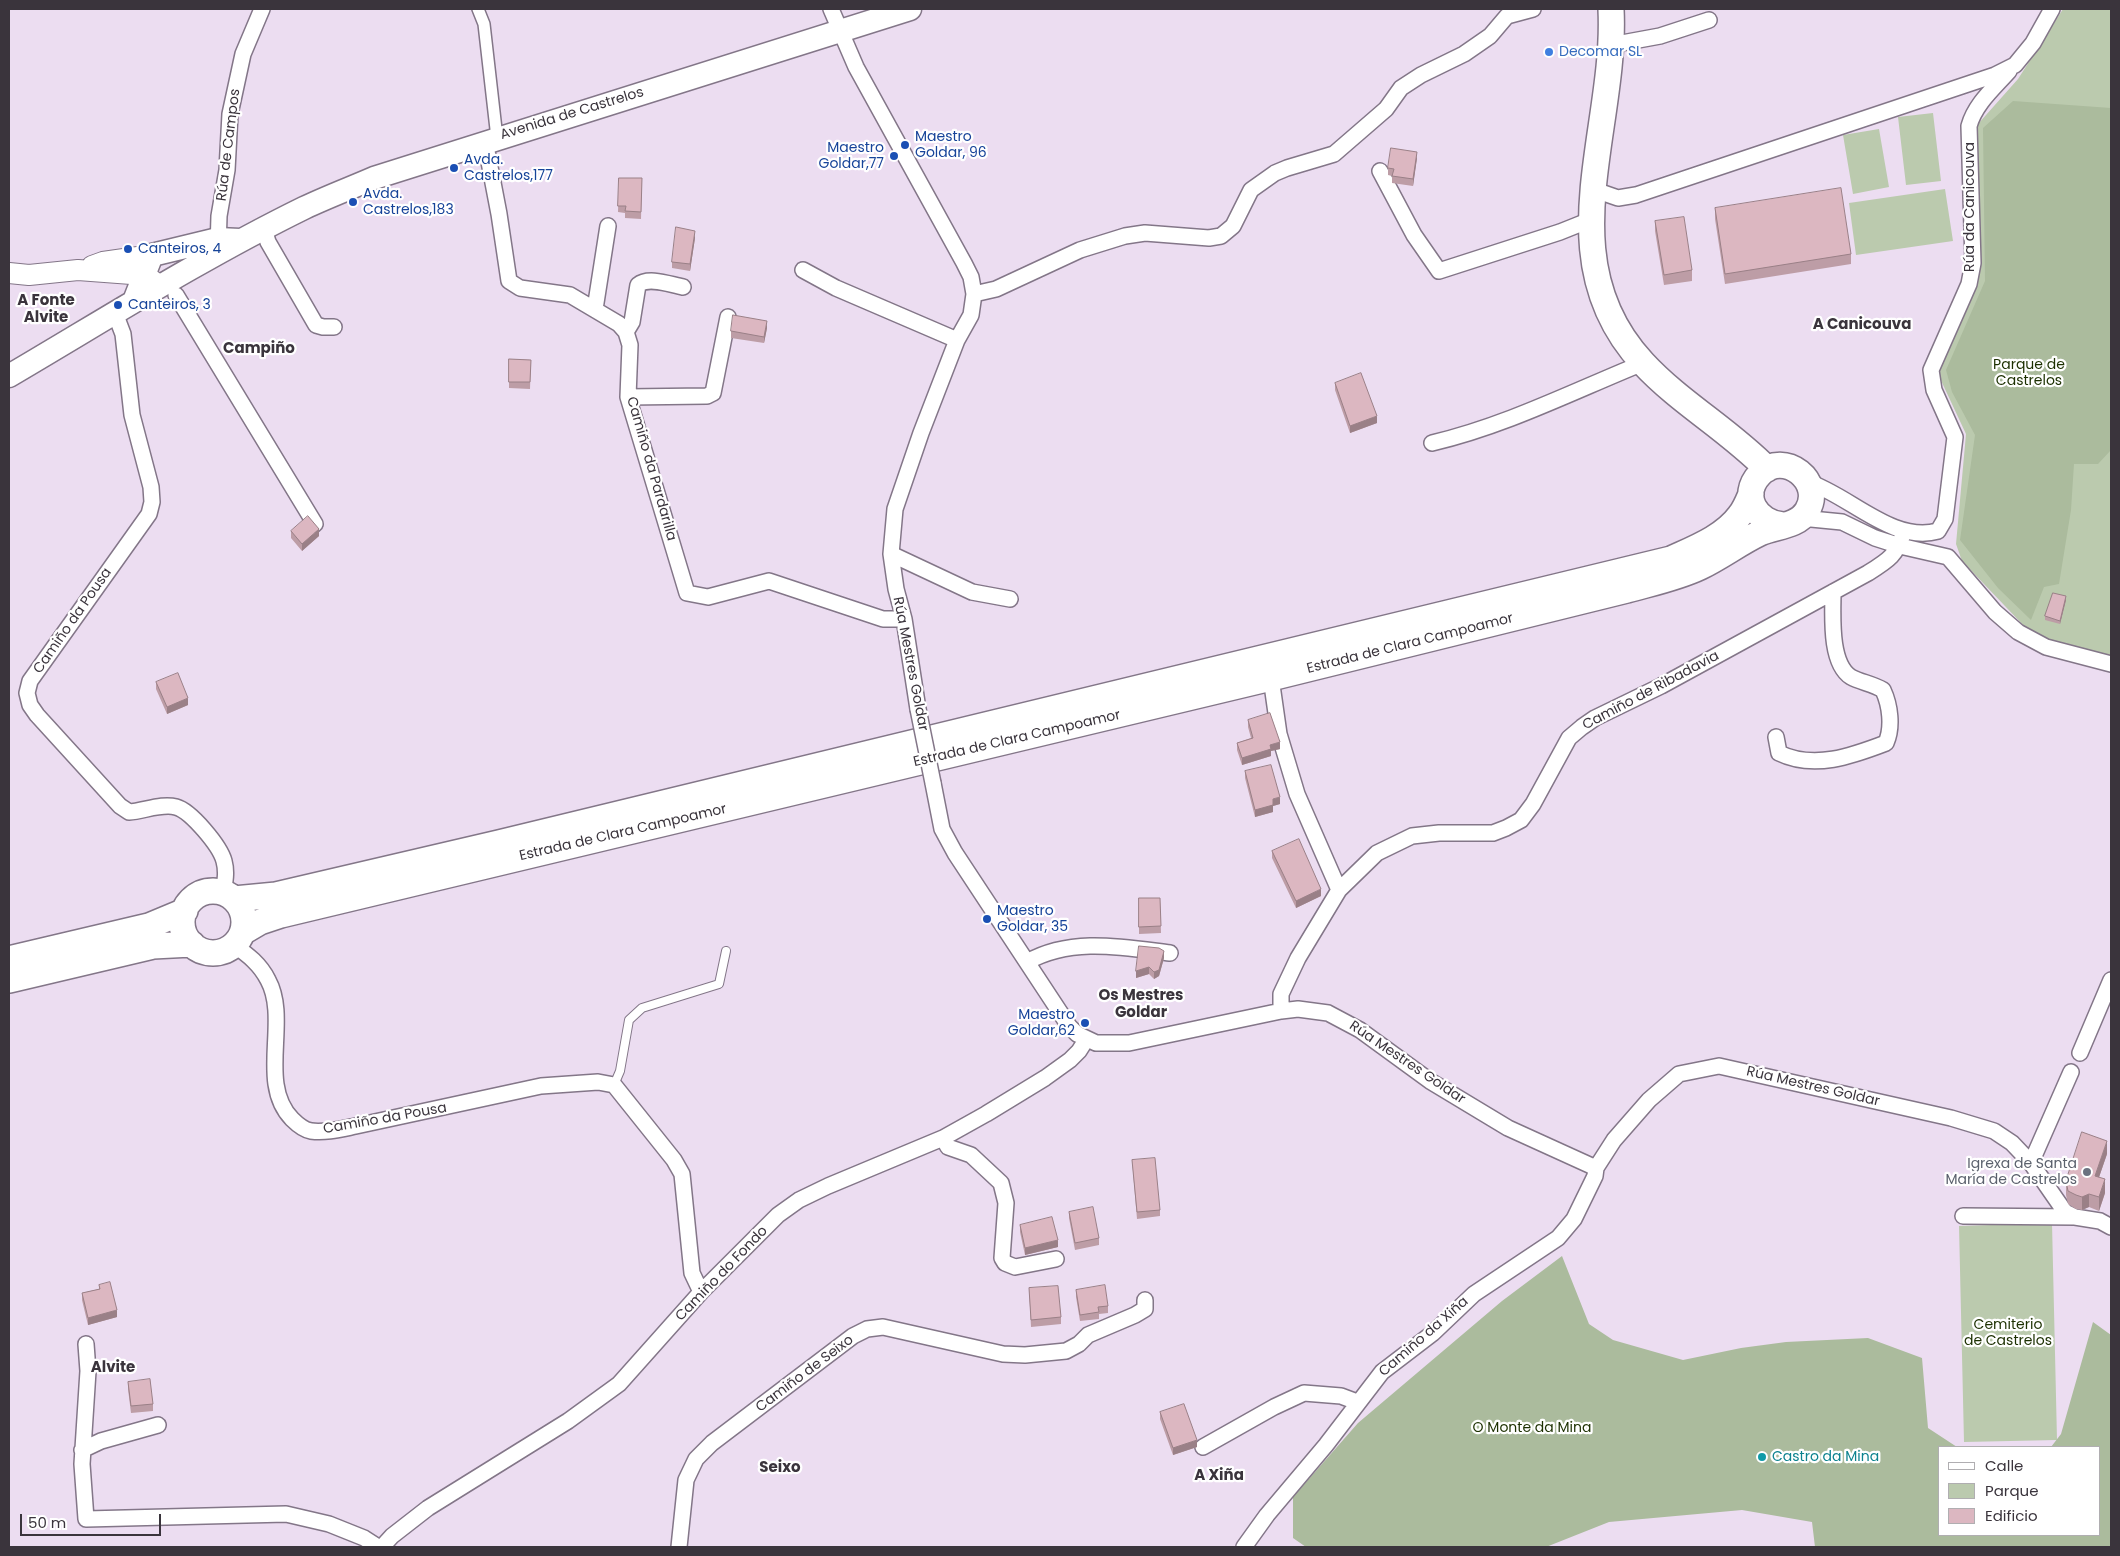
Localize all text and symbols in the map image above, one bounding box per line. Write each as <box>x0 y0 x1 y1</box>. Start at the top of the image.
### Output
place label: Decomar SL <box>1559 44 1642 60</box>
marker: Decomar SL <box>1543 46 1555 58</box>
street label: Avenida de Castrelos <box>498 84 646 144</box>
street label: Rúa de Campos <box>214 88 244 202</box>
place label: Maestro Goldar, 96 <box>915 129 987 162</box>
marker: Maestro Goldar, 96 <box>899 139 911 151</box>
place label: Maestro Goldar,77 <box>818 140 884 172</box>
street label: Rúa da Canicouva <box>1962 142 1978 272</box>
marker: Maestro Goldar,77 <box>888 150 900 162</box>
place label: Avda. Castrelos,177 <box>464 152 553 184</box>
marker: Avda. Castrelos,177 <box>448 162 460 174</box>
place label: Avda. Castrelos,183 <box>363 186 454 218</box>
marker: Avda. Castrelos,183 <box>347 196 359 208</box>
place label: Canteiros, 4 <box>138 241 221 257</box>
marker: Canteiros, 4 <box>122 243 134 255</box>
district label: A Fonte Alvite <box>17 292 75 327</box>
place label: Canteiros, 3 <box>128 297 211 313</box>
marker: Canteiros, 3 <box>112 299 124 311</box>
district label: A Canicouva <box>1813 316 1911 334</box>
district label: Campiño <box>223 340 295 358</box>
park label: Parque de Castrelos <box>1993 357 2065 390</box>
street label: Camiño da Pardarilla <box>622 395 680 543</box>
street label: Camiño da Pousa <box>30 565 116 677</box>
street label: Rúa Mestres Goldar <box>889 596 931 732</box>
street label: Estrada de Clara Campoamor <box>1305 610 1515 678</box>
street label: Camiño de Ribadavia <box>1580 648 1722 734</box>
street label: Estrada de Clara Campoamor <box>912 707 1122 771</box>
street label: Estrada de Clara Campoamor <box>518 801 728 865</box>
place label: Maestro Goldar, 35 <box>997 903 1068 936</box>
marker: Maestro Goldar, 35 <box>981 913 993 925</box>
district label: Os Mestres Goldar <box>1099 987 1183 1022</box>
place label: Maestro Goldar,62 <box>1008 1007 1075 1040</box>
marker: Maestro Goldar,62 <box>1079 1017 1091 1029</box>
street label: Rúa Mestres Goldar <box>1346 1018 1468 1108</box>
street label: Rúa Mestres Goldar <box>1745 1063 1881 1111</box>
street label: Camiño da Pousa <box>322 1100 448 1138</box>
place label: Igrexa de Santa María de Castrelos <box>1945 1156 2077 1188</box>
marker: Igrexa de Santa María de Castrelos <box>2081 1166 2093 1178</box>
street label: Camiño do Fondo <box>672 1223 772 1325</box>
street label: Camiño da Xiña <box>1376 1294 1472 1380</box>
park label: Cemiterio de Castrelos <box>1964 1317 2052 1350</box>
street label: Camiño de Seixo <box>753 1332 857 1416</box>
district label: Alvite <box>91 1359 135 1377</box>
park label: O Monte da Mina <box>1473 1420 1591 1436</box>
legend <box>1938 1446 2100 1536</box>
place label: Castro da Mina <box>1772 1449 1879 1465</box>
marker: Castro da Mina <box>1756 1451 1768 1463</box>
text: Calle <box>1985 1455 2023 1476</box>
district label: Seixo <box>759 1459 801 1477</box>
district label: A Xiña <box>1194 1467 1244 1485</box>
text: Parque <box>1985 1480 2038 1501</box>
scale bar <box>22 1504 164 1536</box>
text: Edificio <box>1985 1505 2038 1526</box>
text: 50 m <box>28 1512 66 1533</box>

